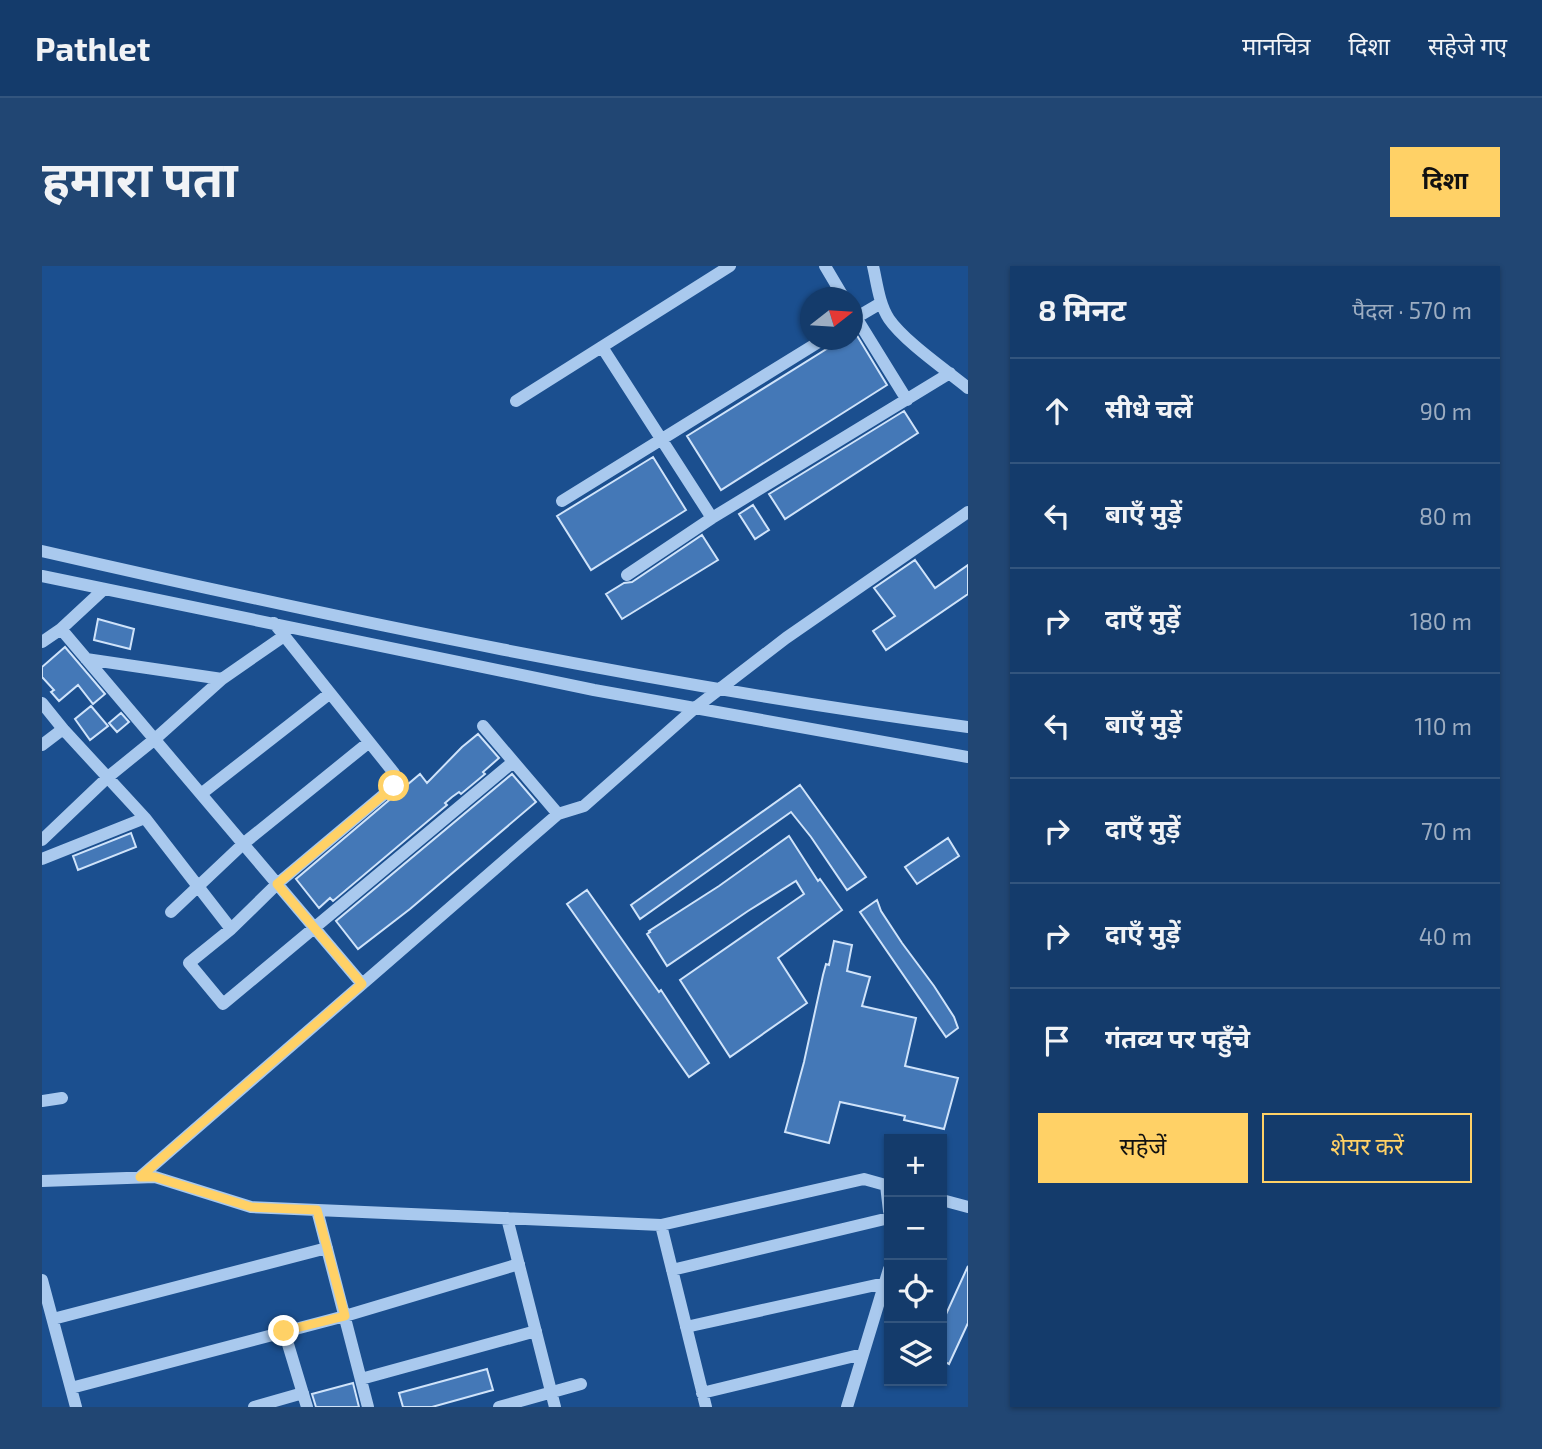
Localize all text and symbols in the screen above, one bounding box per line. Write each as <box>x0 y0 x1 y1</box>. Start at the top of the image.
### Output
text: Pathlet <box>35 28 150 68</box>
text: मानचित्र <box>1242 31 1311 60</box>
text: दिशा <box>1349 31 1390 60</box>
text: सहेजे गए <box>1428 31 1507 60</box>
button: दिशा <box>1390 147 1500 217</box>
text: हमारा पता <box>42 148 238 207</box>
north arrow <box>800 287 863 350</box>
text: 8 मिनट <box>1038 291 1126 327</box>
text: पैदल · 570 m <box>1352 296 1472 324</box>
icon: ahead <box>1038 392 1076 430</box>
text: सीधे चलें <box>1105 392 1193 423</box>
text: 90 m <box>1420 397 1472 425</box>
icon: left <box>1038 497 1076 535</box>
text: बाएँ मुड़ें <box>1105 497 1182 528</box>
text: 80 m <box>1419 502 1472 530</box>
icon: right <box>1038 602 1076 640</box>
text: दाएँ मुड़ें <box>1105 602 1180 633</box>
text: 180 m <box>1410 607 1472 635</box>
icon: left <box>1038 707 1076 745</box>
text: बाएँ मुड़ें <box>1105 707 1182 738</box>
text: 110 m <box>1415 712 1472 740</box>
route start <box>378 770 409 801</box>
icon: right <box>1038 812 1076 850</box>
text: दाएँ मुड़ें <box>1105 812 1180 843</box>
text: 70 m <box>1421 817 1472 845</box>
icon: right <box>1038 917 1076 955</box>
text: दाएँ मुड़ें <box>1105 917 1180 948</box>
text: 40 m <box>1419 922 1472 950</box>
icon: arrive <box>1038 1022 1076 1060</box>
text: गंतव्य पर पहुँचे <box>1105 1022 1250 1053</box>
button: सहेजें <box>1038 1113 1248 1183</box>
button: शेयर करें <box>1262 1113 1472 1183</box>
map controls <box>884 1134 947 1386</box>
button: + <box>884 1134 947 1197</box>
button: − <box>884 1197 947 1260</box>
button: locate <box>884 1260 947 1323</box>
route end <box>268 1315 299 1346</box>
button: layers <box>884 1323 947 1386</box>

